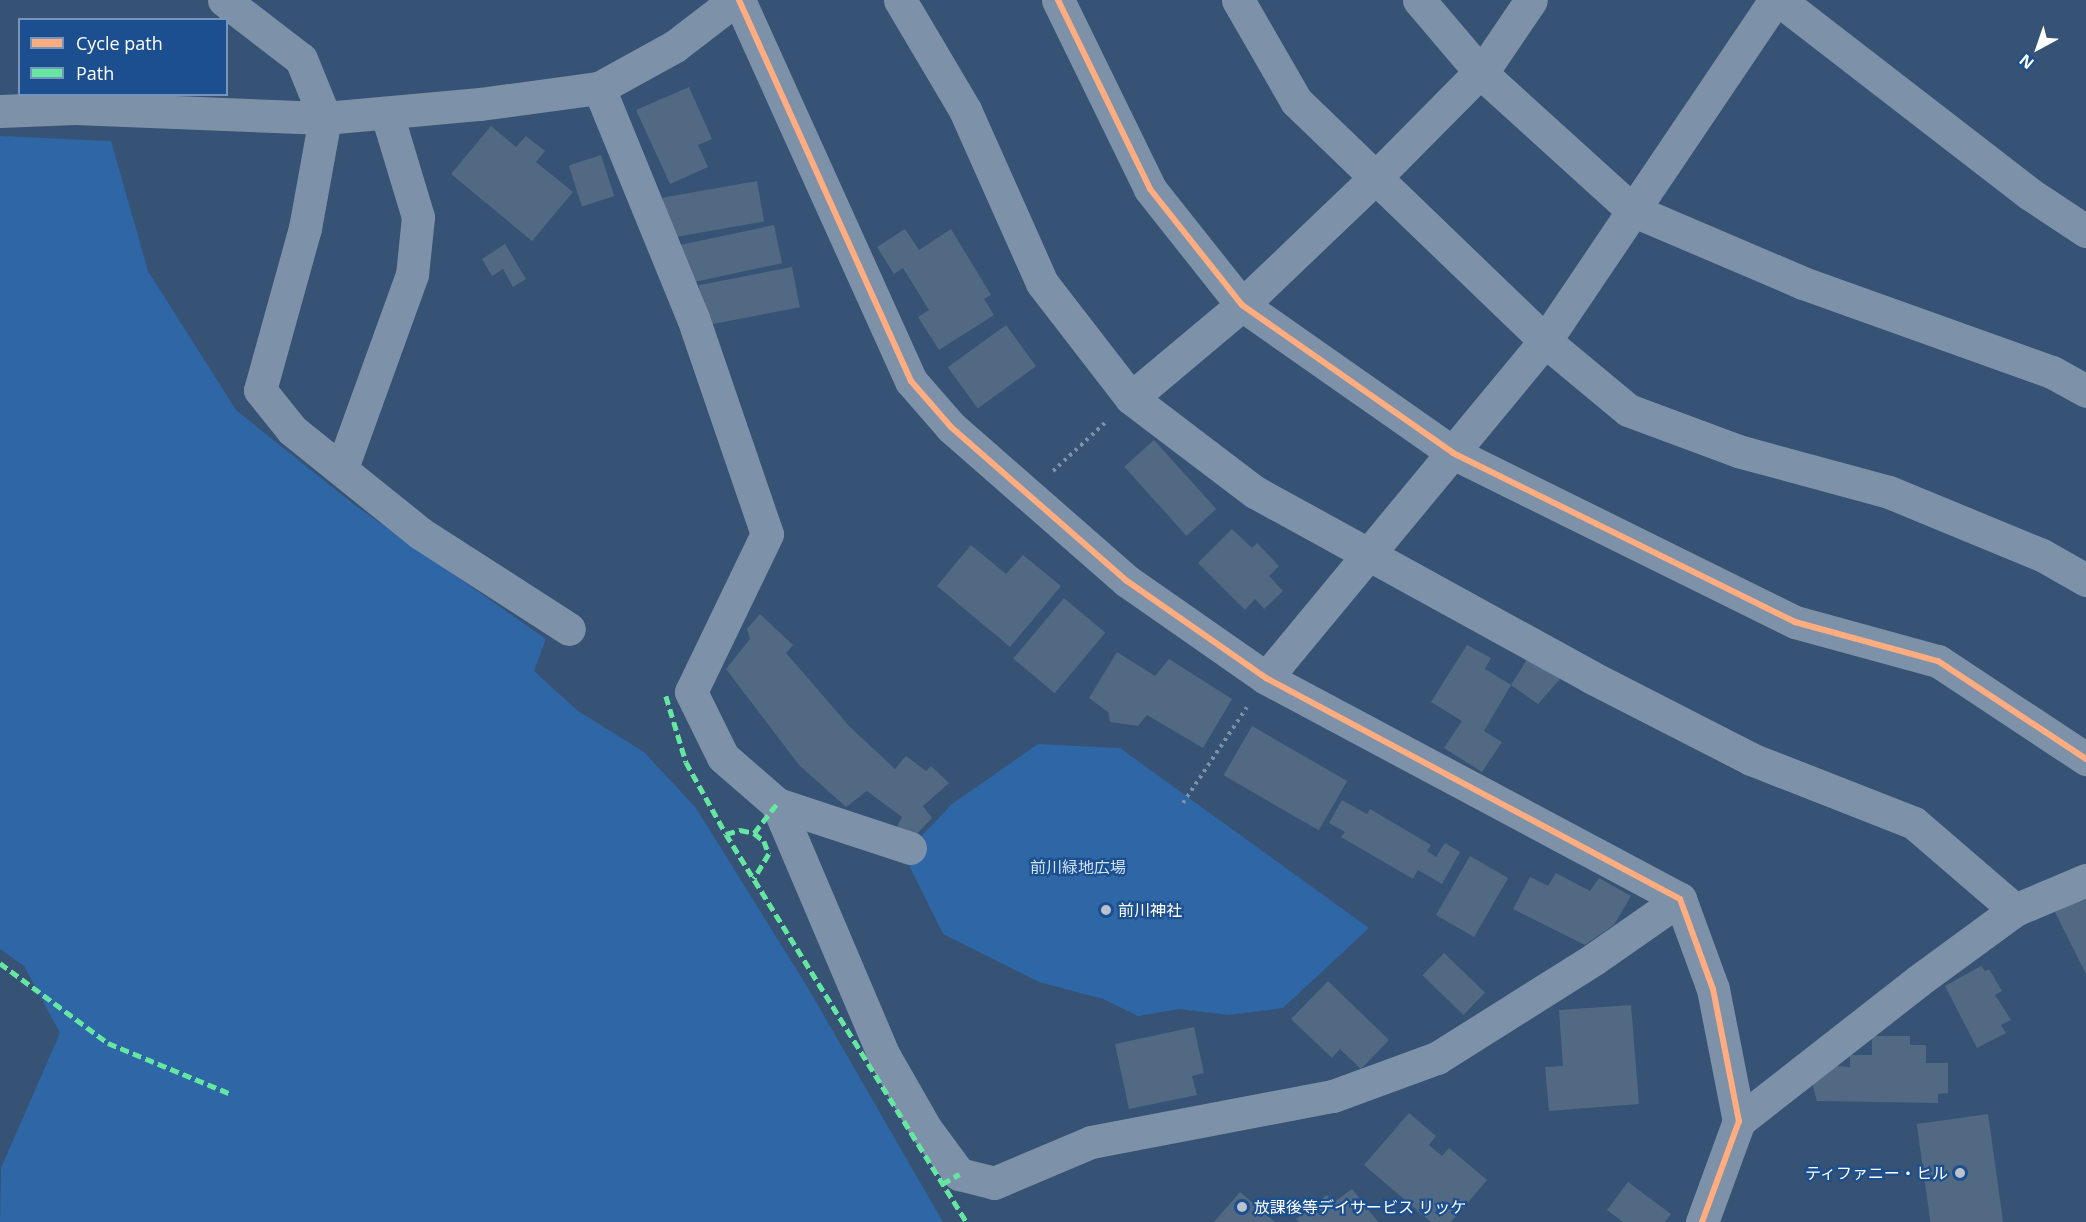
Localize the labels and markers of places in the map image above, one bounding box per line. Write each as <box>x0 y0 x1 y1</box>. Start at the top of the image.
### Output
place label: 前川神社 <box>1118 900 1182 920</box>
marker: 前川神社 <box>1099 903 1113 917</box>
place label: ティファニー・ヒル <box>1804 1163 1948 1183</box>
marker: ティファニー・ヒル <box>1953 1166 1967 1180</box>
place label: 放課後等デイサービス リッケ <box>1254 1197 1466 1217</box>
marker: 放課後等デイサービス リッケ <box>1235 1200 1249 1214</box>

